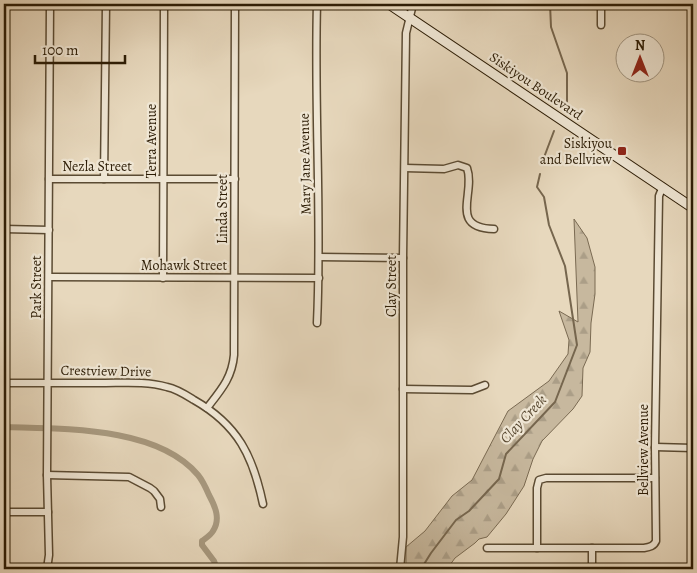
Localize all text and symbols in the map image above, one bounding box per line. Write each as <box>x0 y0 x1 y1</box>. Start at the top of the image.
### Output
scale bar <box>35 32 125 64</box>
north arrow <box>614 32 664 82</box>
text: N <box>635 36 645 55</box>
text: 100 m <box>42 40 79 60</box>
street label: Siskiyou Boulevard <box>486 48 587 125</box>
street label: Terra Avenue <box>142 104 161 178</box>
street label: Mary Jane Avenue <box>295 113 315 215</box>
place label: Siskiyou and Bellview <box>540 134 612 169</box>
marker: Siskiyou and Bellview <box>616 145 628 157</box>
street label: Nezla Street <box>62 157 132 176</box>
street label: Linda Street <box>213 174 232 244</box>
street label: Park Street <box>27 255 46 319</box>
street label: Clay Street <box>382 255 401 317</box>
street label: Mohawk Street <box>141 256 228 275</box>
street label: Crestview Drive <box>60 361 152 381</box>
water label: Clay Creek <box>495 390 551 448</box>
street label: Bellview Avenue <box>634 404 653 496</box>

